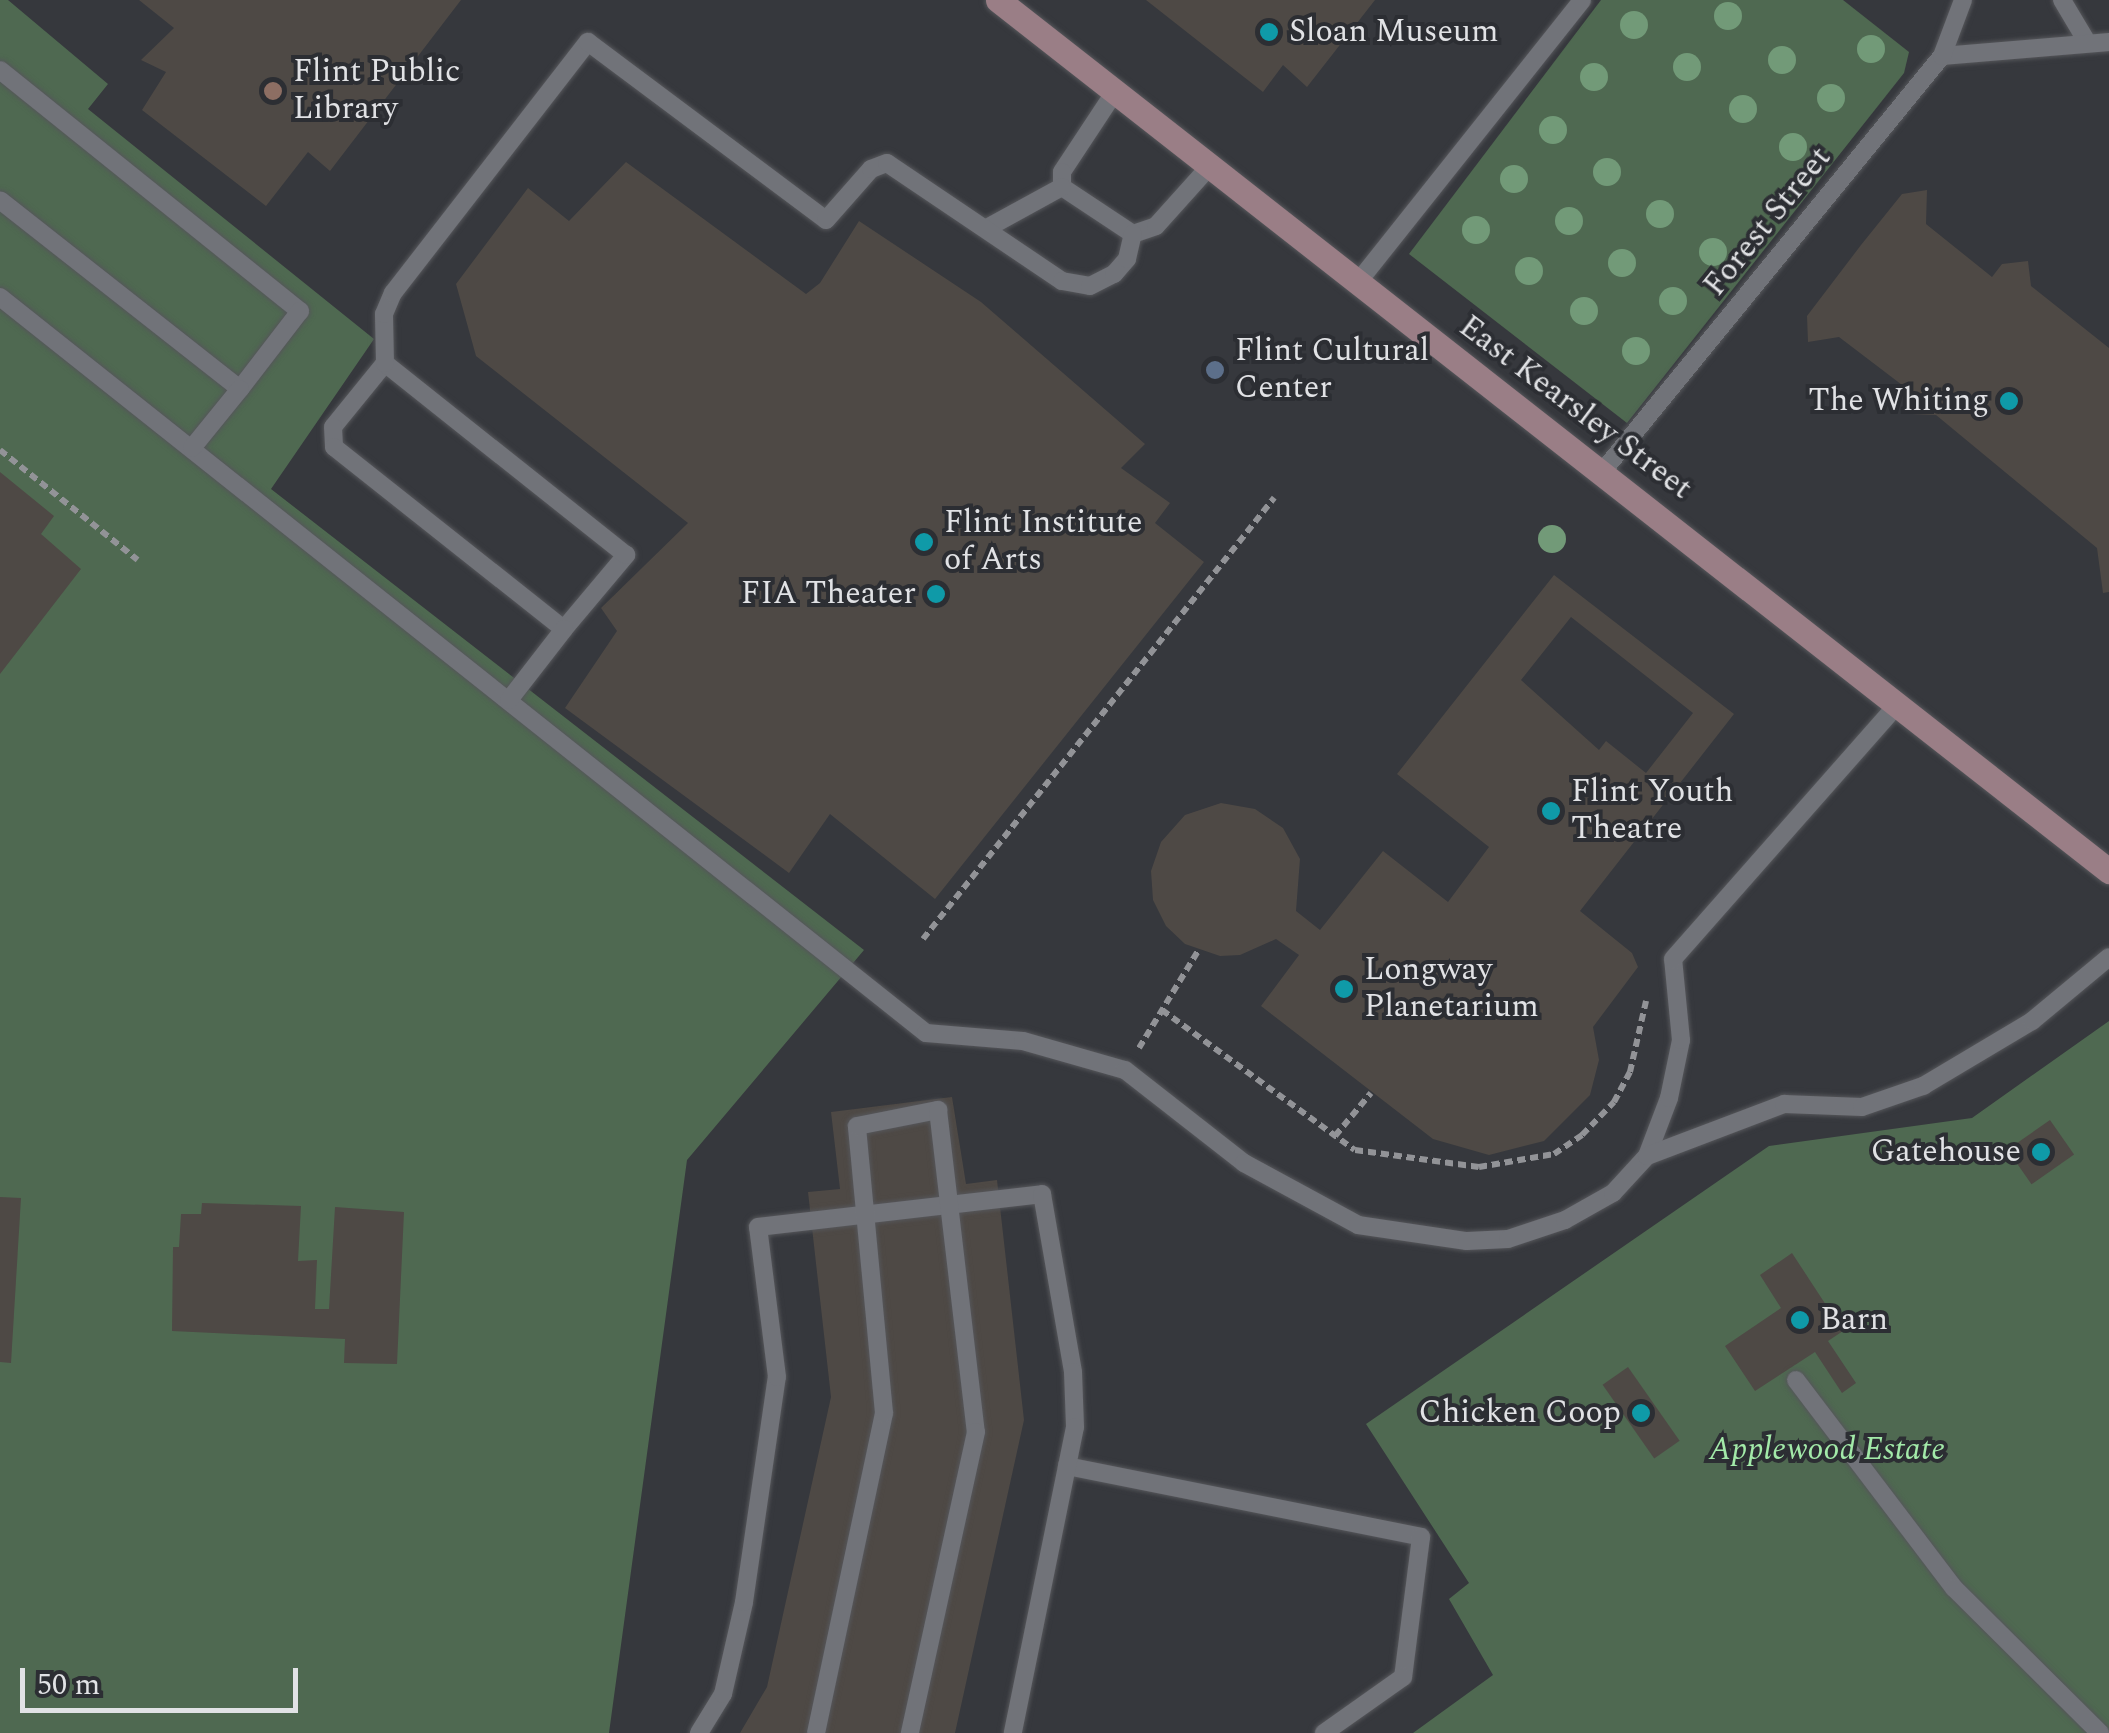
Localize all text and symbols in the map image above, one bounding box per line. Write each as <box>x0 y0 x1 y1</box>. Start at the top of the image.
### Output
place label: Sloan Museum <box>1289 13 1499 51</box>
marker: Sloan Museum <box>1258 21 1280 43</box>
place label: Flint Public Library <box>293 54 460 129</box>
marker: Flint Public Library <box>262 80 284 102</box>
street label: Forest Street <box>1696 140 1840 304</box>
street label: East Kearsley Street <box>1451 308 1699 508</box>
place label: Flint Cultural Center <box>1235 333 1429 408</box>
marker: Flint Cultural Center <box>1204 359 1226 381</box>
place label: The Whiting <box>1808 382 1989 420</box>
marker: The Whiting <box>1998 390 2020 412</box>
place label: Flint Institute of Arts <box>944 505 1142 580</box>
marker: Flint Institute of Arts <box>913 531 935 553</box>
place label: FIA Theater <box>741 575 916 613</box>
marker: FIA Theater <box>925 583 947 605</box>
place label: Flint Youth Theatre <box>1571 774 1733 849</box>
marker: Flint Youth Theatre <box>1540 800 1562 822</box>
place label: Longway Planetarium <box>1364 952 1539 1027</box>
marker: Longway Planetarium <box>1333 978 1355 1000</box>
place label: Gatehouse <box>1871 1133 2021 1171</box>
marker: Gatehouse <box>2030 1141 2052 1163</box>
place label: Barn <box>1820 1301 1888 1339</box>
marker: Barn <box>1789 1309 1811 1331</box>
place label: Chicken Coop <box>1419 1394 1621 1432</box>
marker: Chicken Coop <box>1630 1402 1652 1424</box>
park label: Applewood Estate <box>1709 1431 1945 1469</box>
scale bar <box>25 1648 302 1710</box>
text: 50 m <box>37 1662 100 1708</box>

